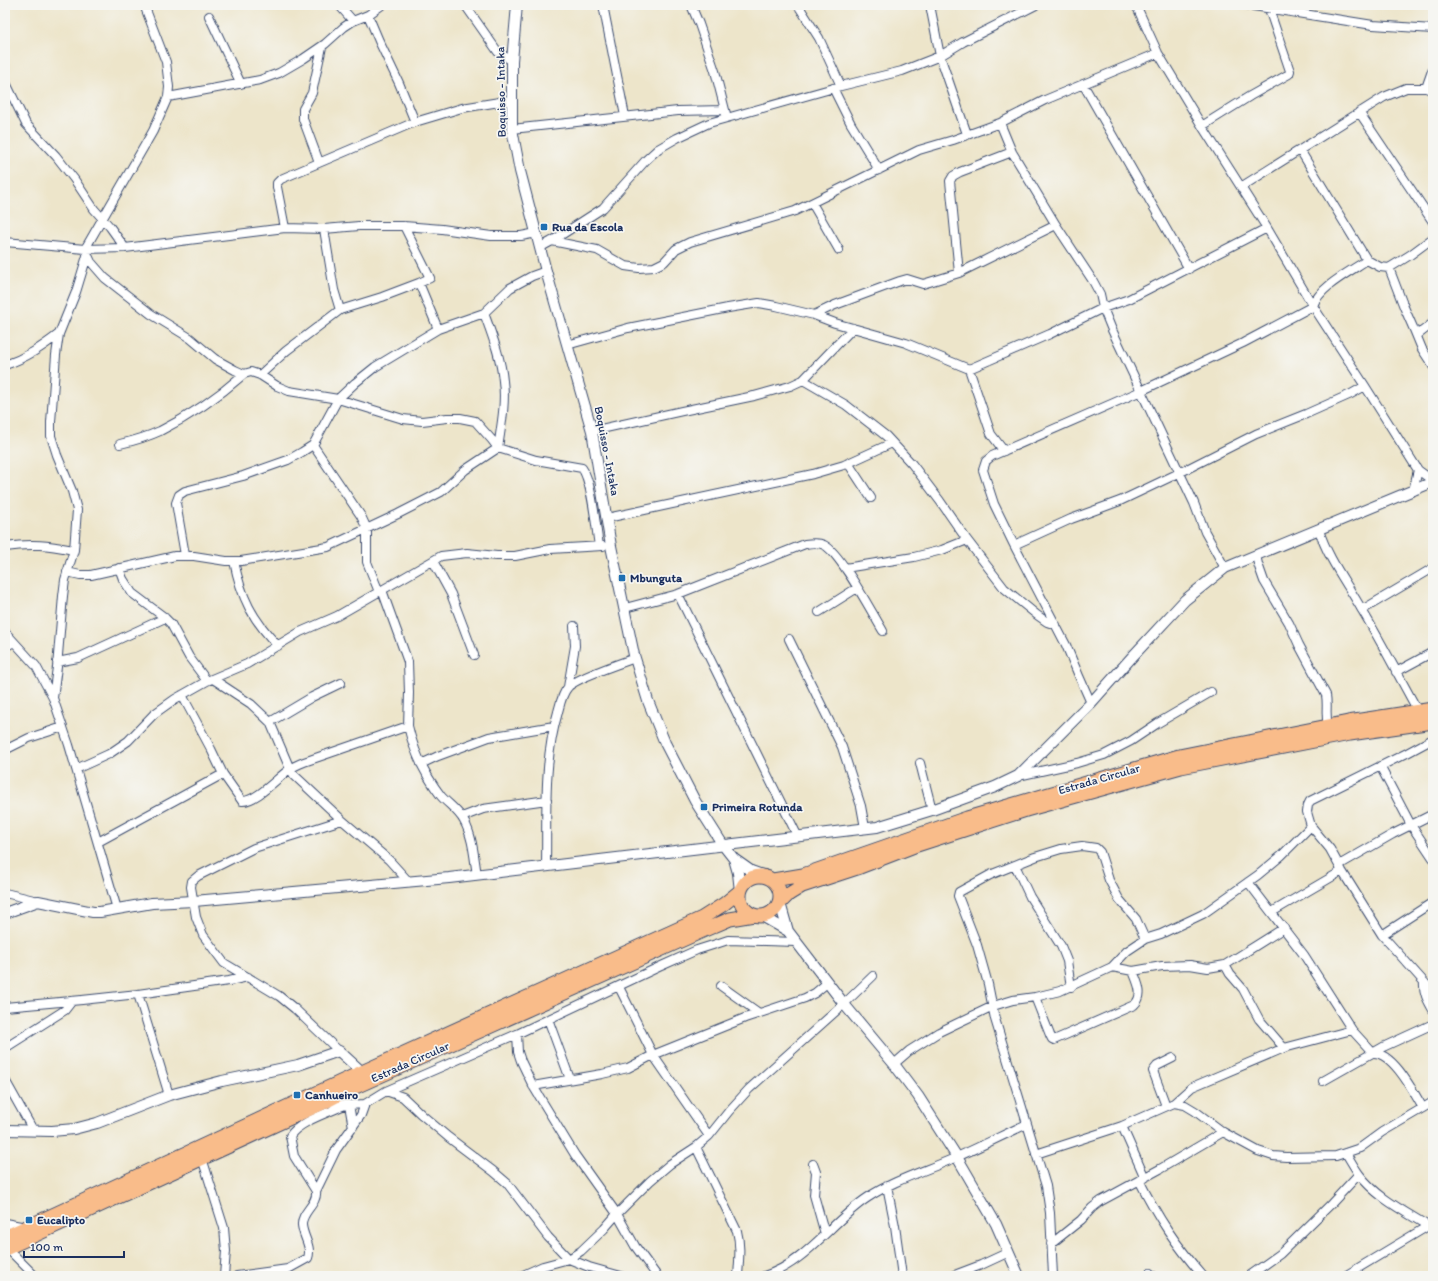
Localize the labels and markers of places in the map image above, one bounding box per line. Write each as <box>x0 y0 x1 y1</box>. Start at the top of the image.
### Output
place label: Rua da Escola <box>552 220 623 234</box>
marker: Rua da Escola <box>539 222 549 232</box>
place label: Mbunguta <box>630 571 683 586</box>
marker: Mbunguta <box>617 573 627 583</box>
place label: Primeira Rotunda <box>712 800 803 814</box>
marker: Primeira Rotunda <box>699 802 709 812</box>
place label: Canhueiro <box>305 1088 358 1102</box>
marker: Canhueiro <box>292 1090 302 1100</box>
place label: Eucalipto <box>37 1213 85 1228</box>
marker: Eucalipto <box>24 1215 34 1225</box>

